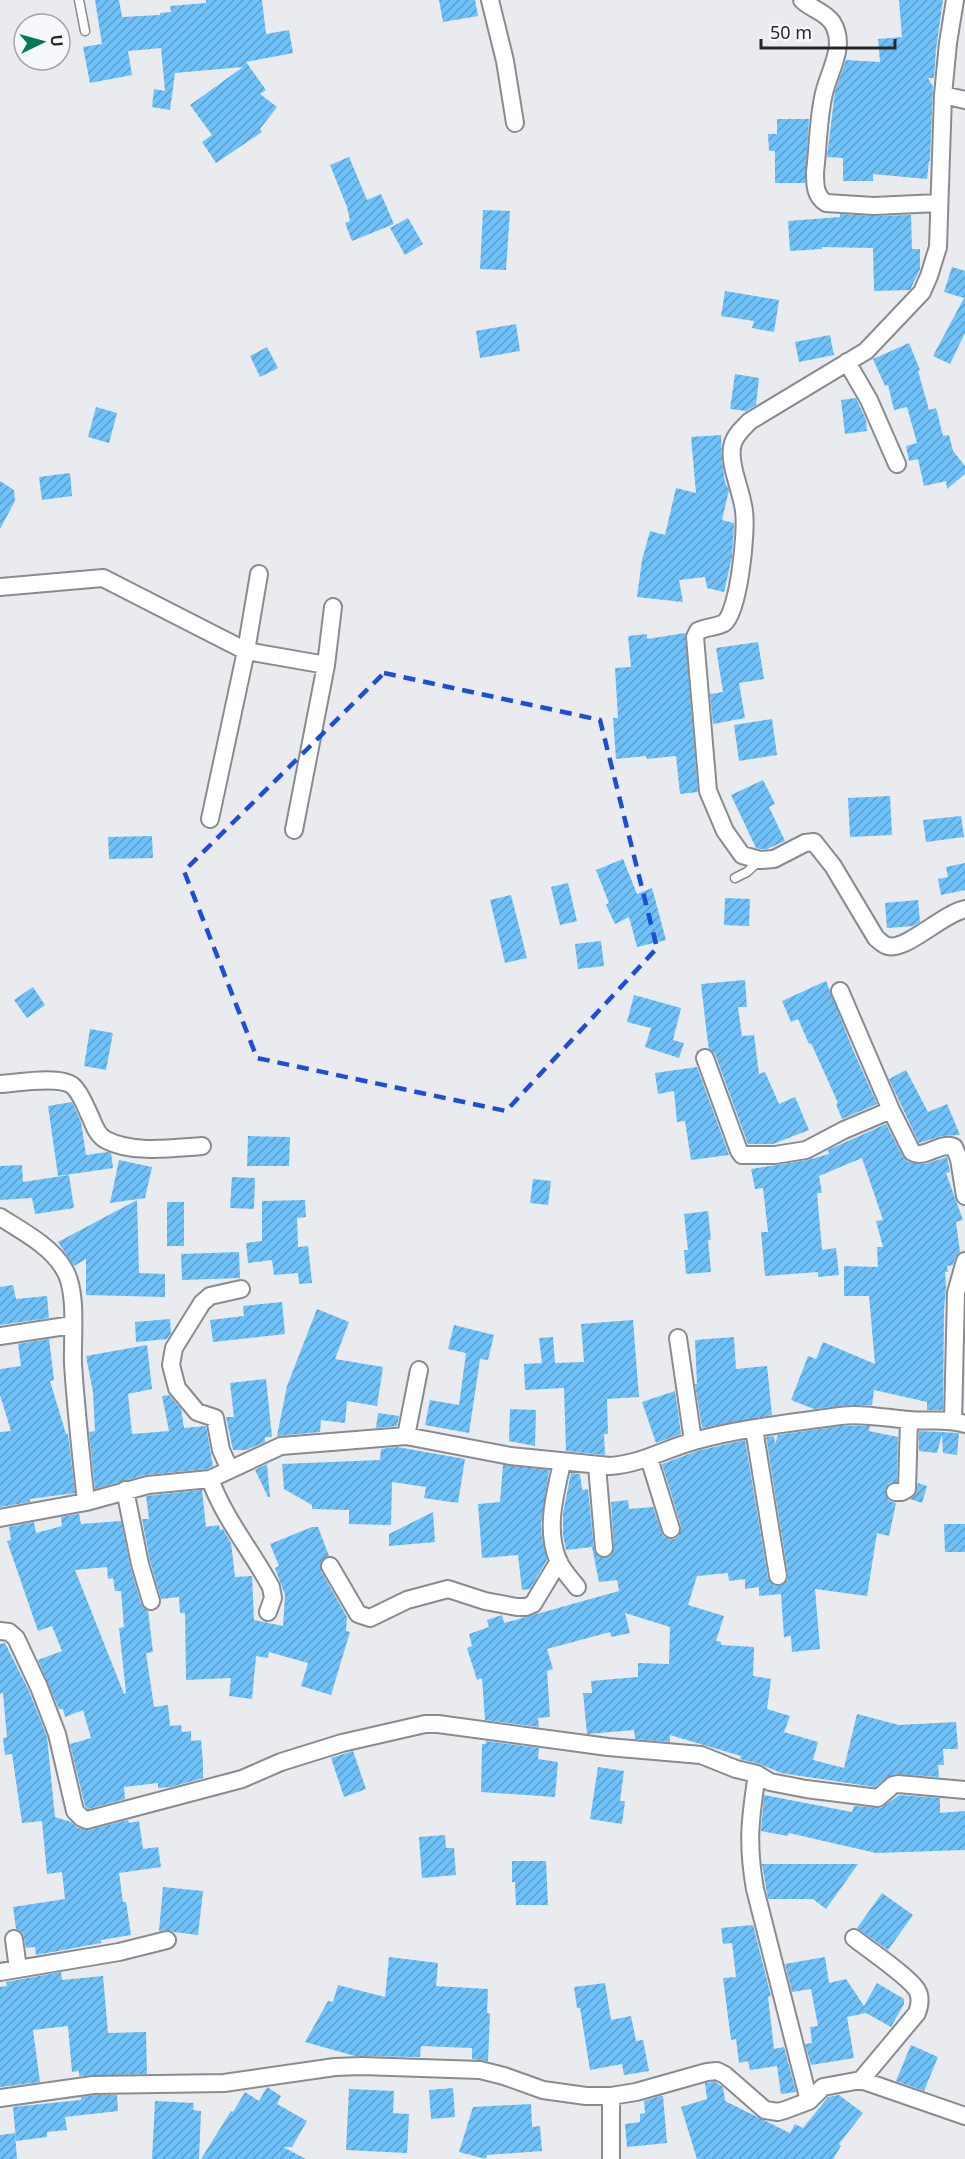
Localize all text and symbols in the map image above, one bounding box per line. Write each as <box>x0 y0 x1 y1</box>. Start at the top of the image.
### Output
north arrow <box>12 12 72 72</box>
scale bar <box>761 12 894 50</box>
text: 50 m <box>770 20 812 44</box>
text: U <box>45 34 68 48</box>

